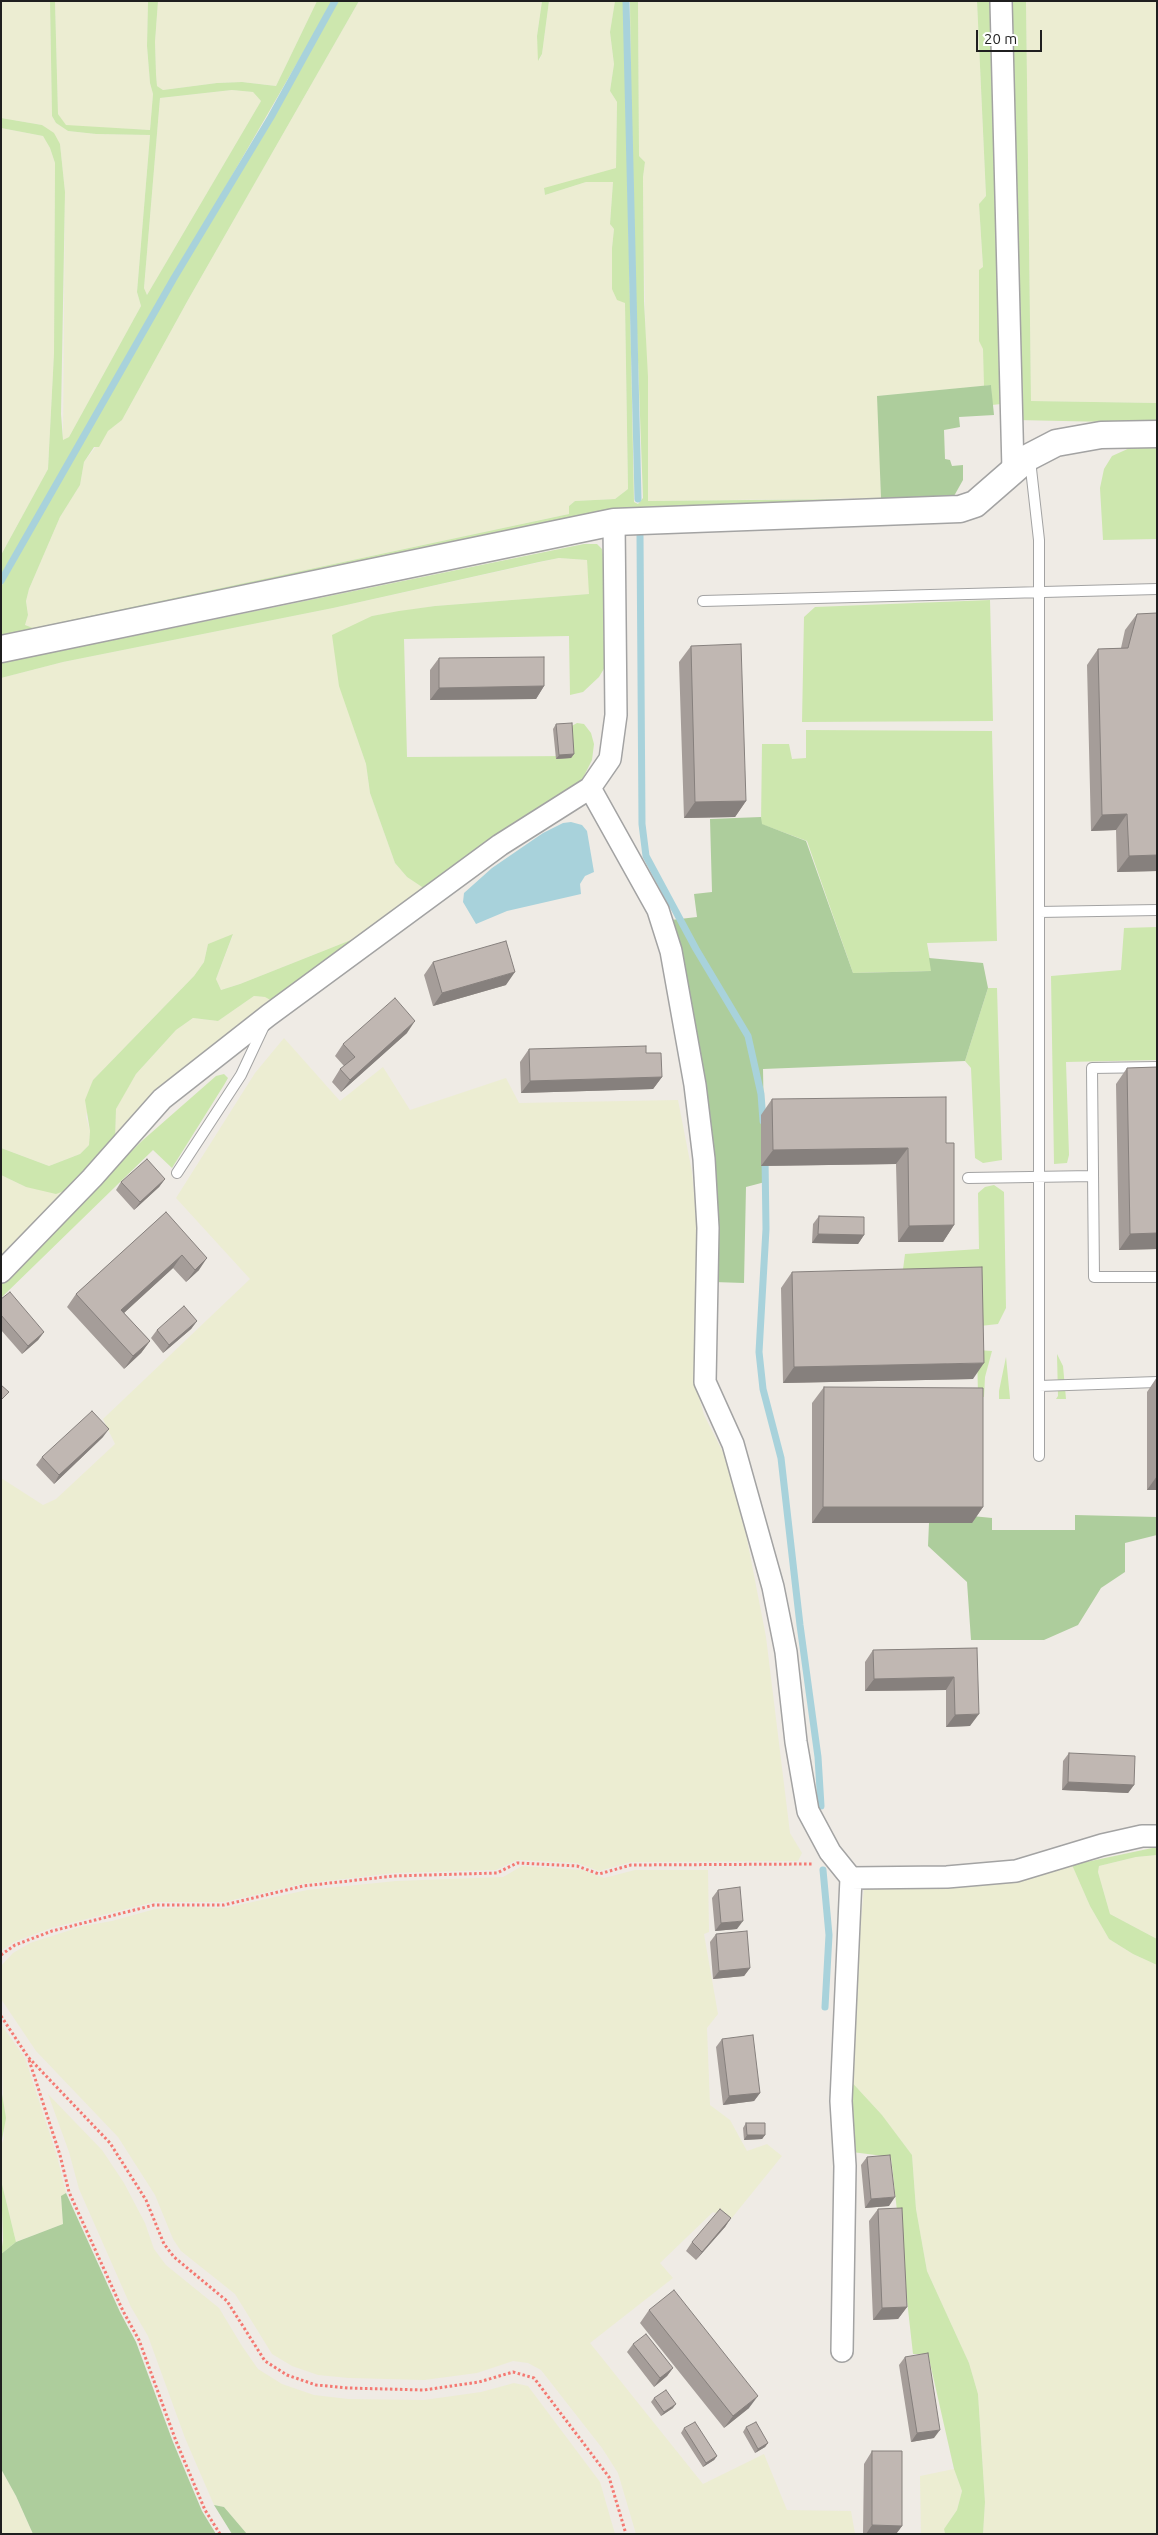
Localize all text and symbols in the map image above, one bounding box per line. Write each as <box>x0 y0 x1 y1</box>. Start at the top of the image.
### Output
scale bar <box>978 20 1044 52</box>
text: 20 m <box>984 30 1017 47</box>

